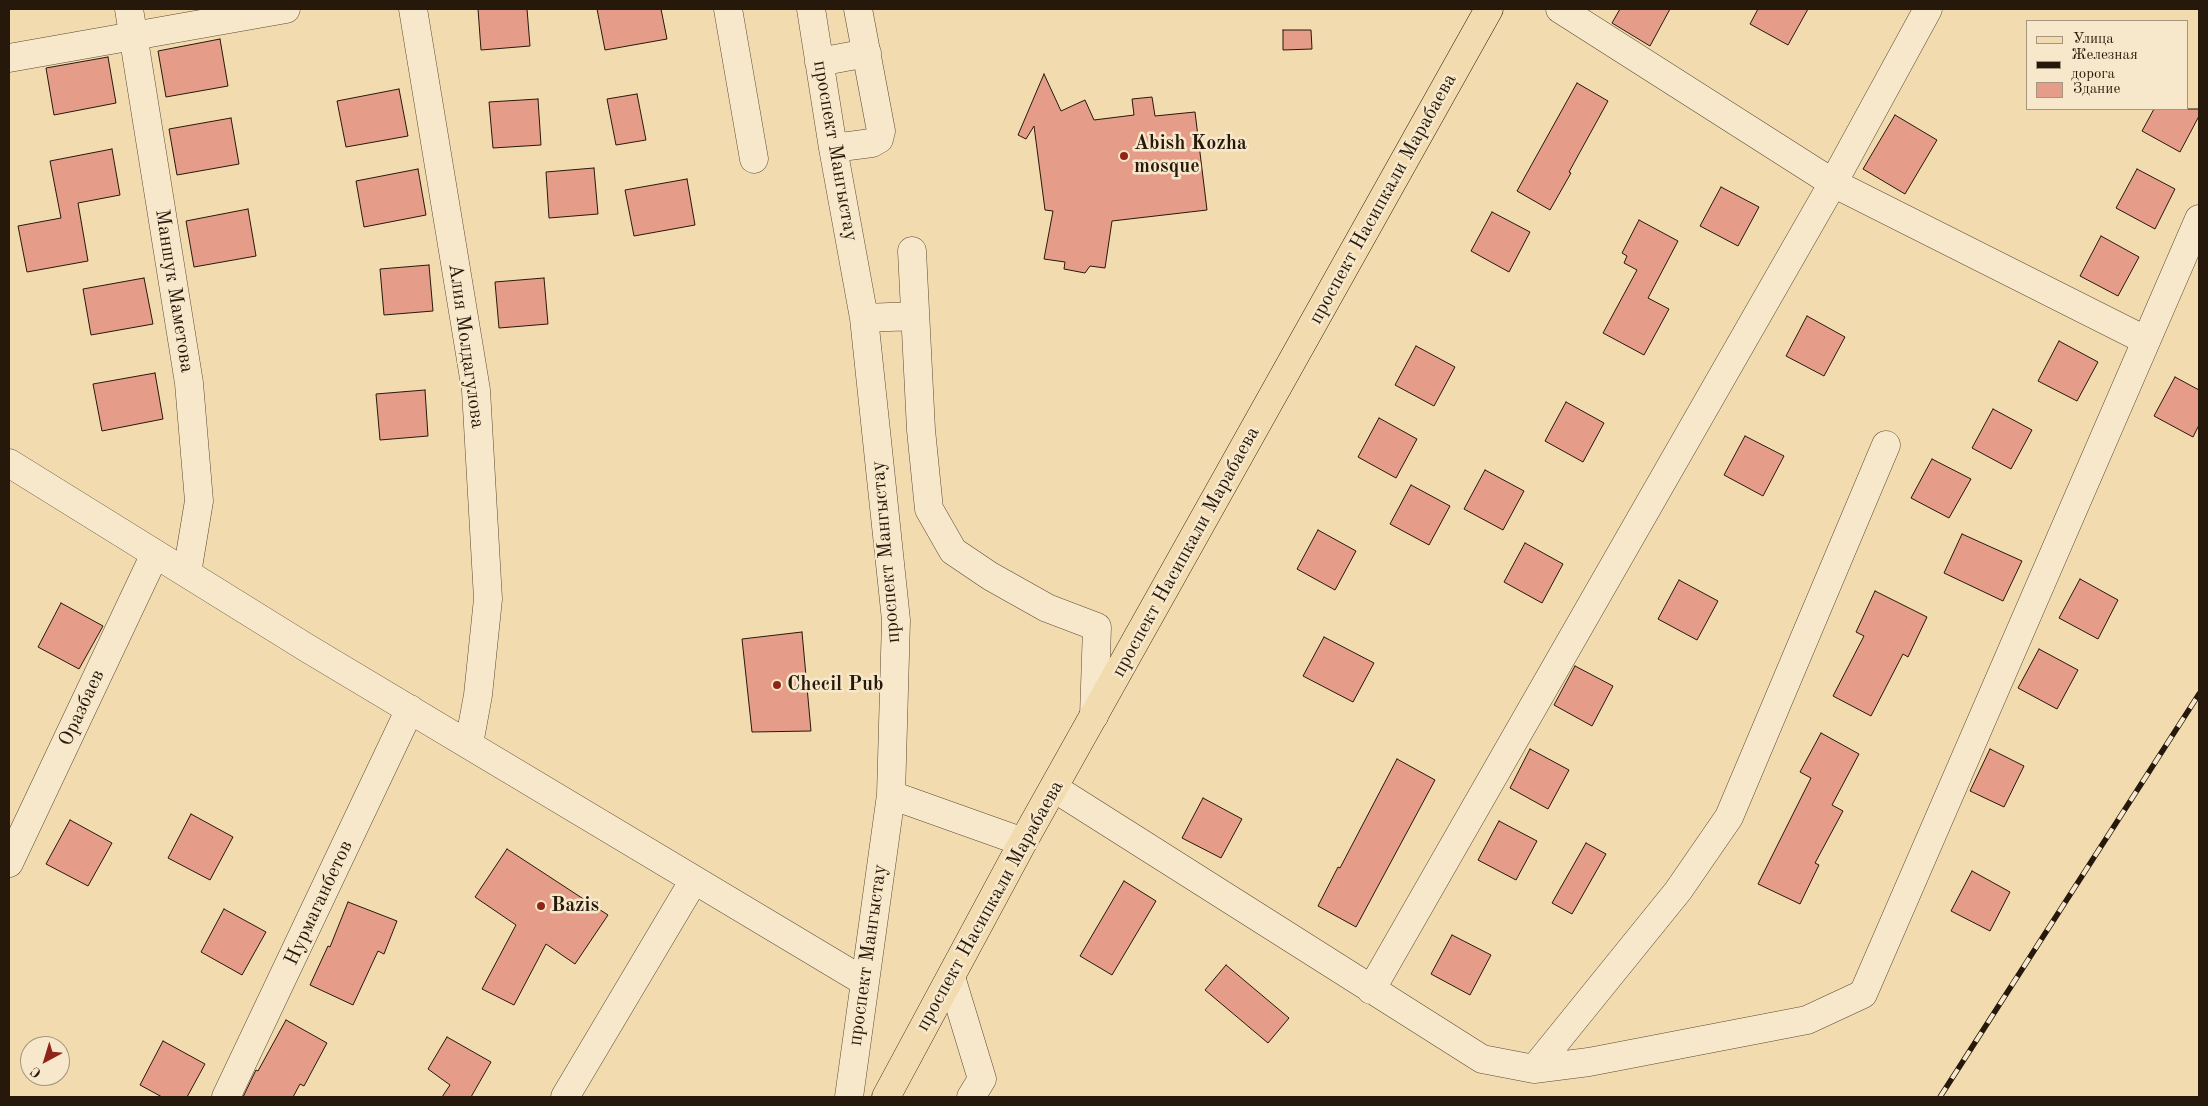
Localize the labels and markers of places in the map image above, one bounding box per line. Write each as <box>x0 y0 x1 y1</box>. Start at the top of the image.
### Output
place label: Abish Kozha mosque <box>1134 132 1247 179</box>
marker: Abish Kozha mosque <box>1118 150 1130 162</box>
place label: Checil Pub <box>787 673 883 697</box>
marker: Checil Pub <box>771 679 783 691</box>
place label: Bazis <box>551 894 599 918</box>
marker: Bazis <box>535 900 547 912</box>

